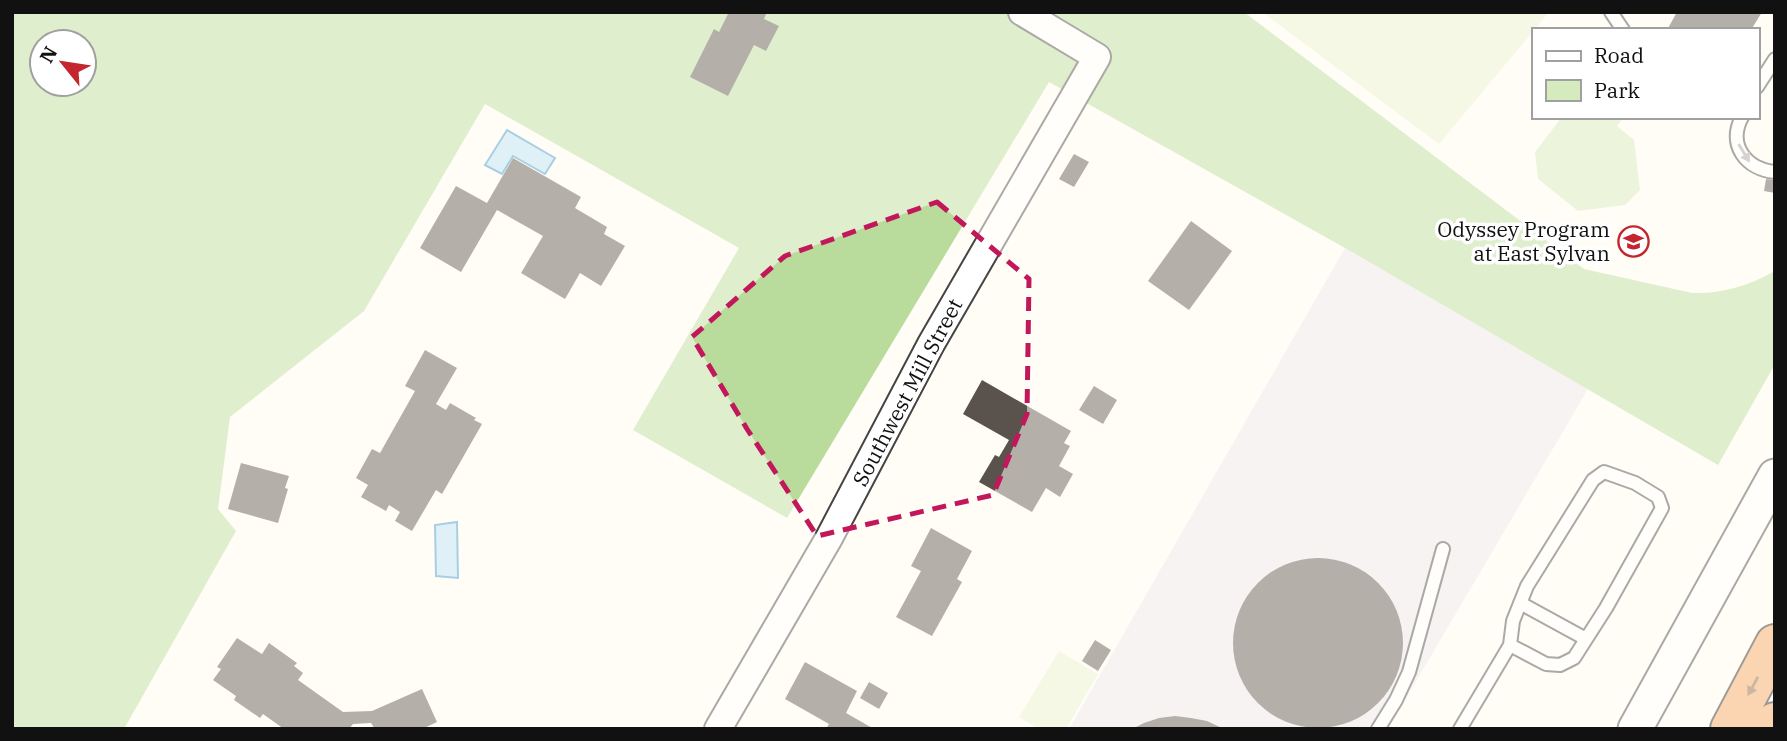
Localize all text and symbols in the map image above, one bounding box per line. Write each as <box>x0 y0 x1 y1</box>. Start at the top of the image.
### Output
north arrow <box>28 28 98 98</box>
legend <box>1532 28 1759 119</box>
text: Road <box>1594 41 1644 69</box>
text: N <box>34 42 62 67</box>
text: Park <box>1594 76 1641 104</box>
one-way arrow <box>1737 143 1750 163</box>
place label: Odyssey Program at East Sylvan <box>1437 215 1610 267</box>
school or university icon: Odyssey Program at East Sylvan <box>1616 224 1650 258</box>
street label: Southwest Mill Street <box>846 293 968 491</box>
one-way arrow <box>1747 677 1759 697</box>

